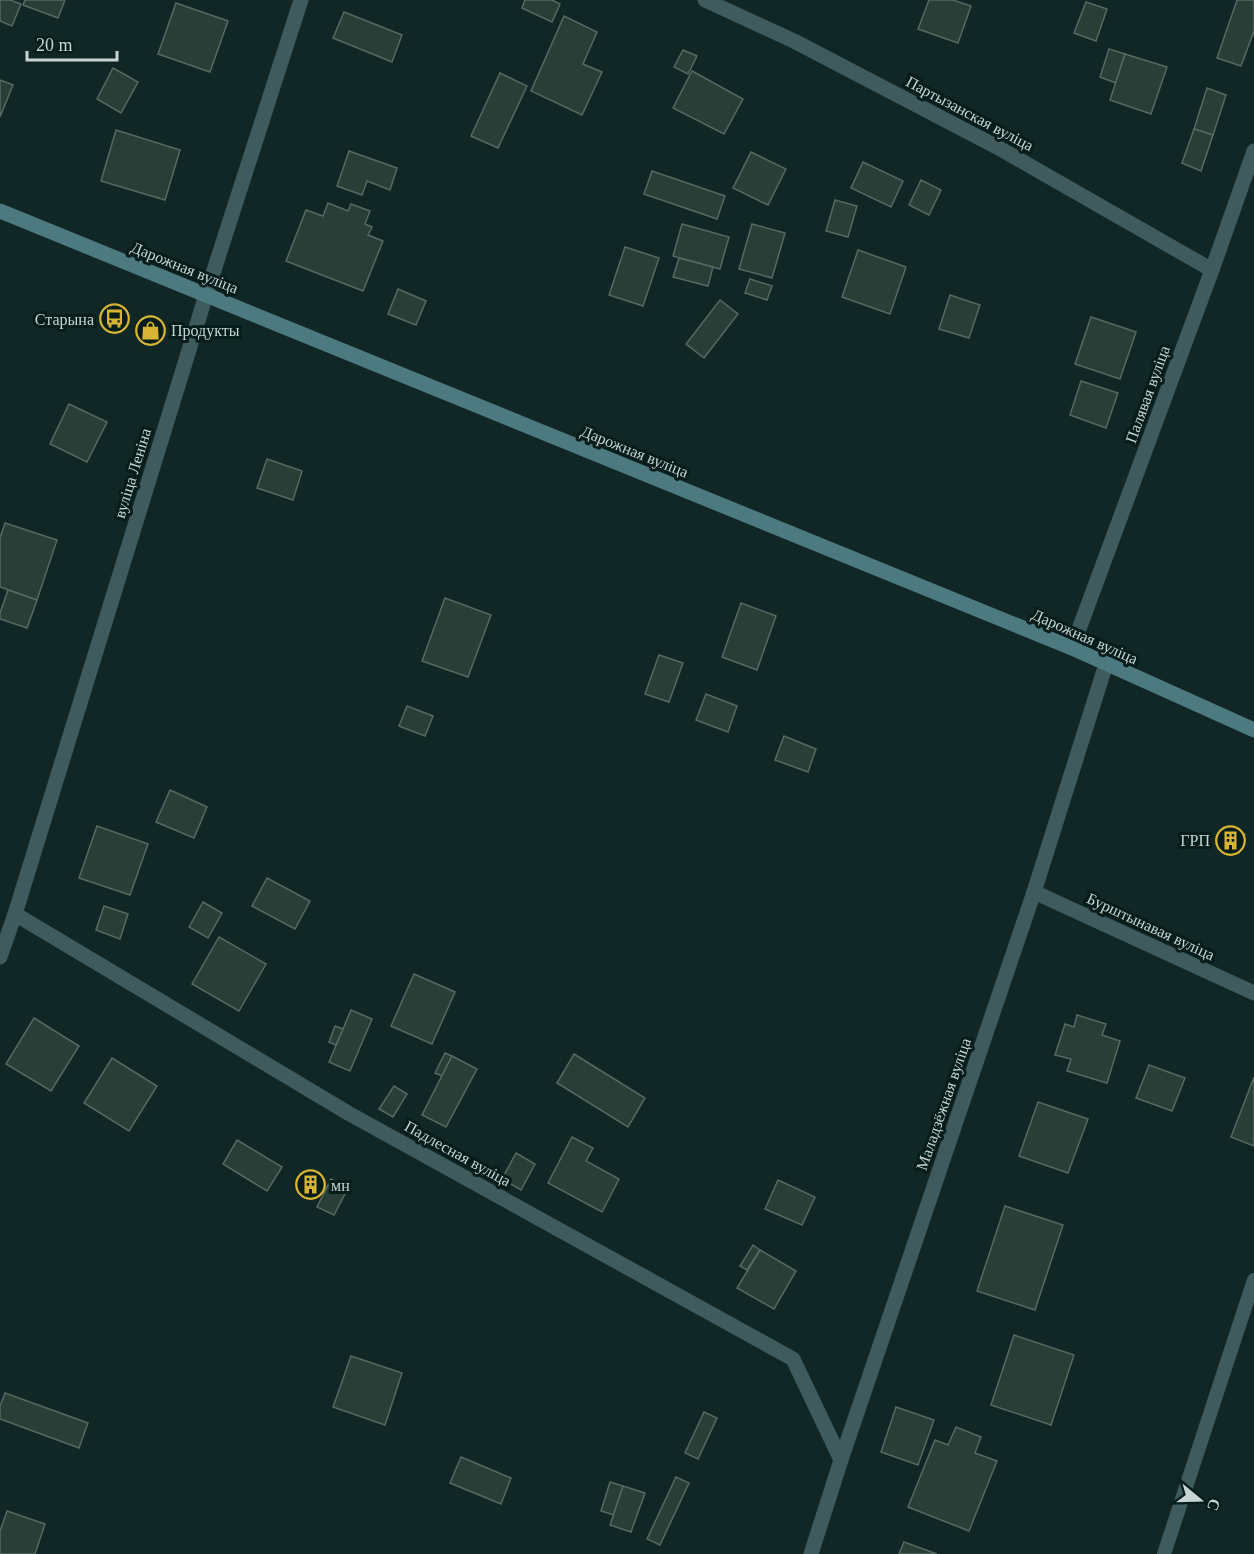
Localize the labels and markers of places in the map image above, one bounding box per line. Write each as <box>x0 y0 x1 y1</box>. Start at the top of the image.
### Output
bus stop icon: Старына <box>99 303 131 335</box>
place label: Старына <box>35 311 94 329</box>
shop icon: Продукты <box>134 314 166 346</box>
place label: Продукты <box>171 322 240 340</box>
building icon: ГРП <box>1215 824 1247 856</box>
place label: ГРП <box>1180 832 1210 849</box>
building icon: мн <box>294 1169 326 1201</box>
place label: мн <box>331 1177 350 1194</box>

